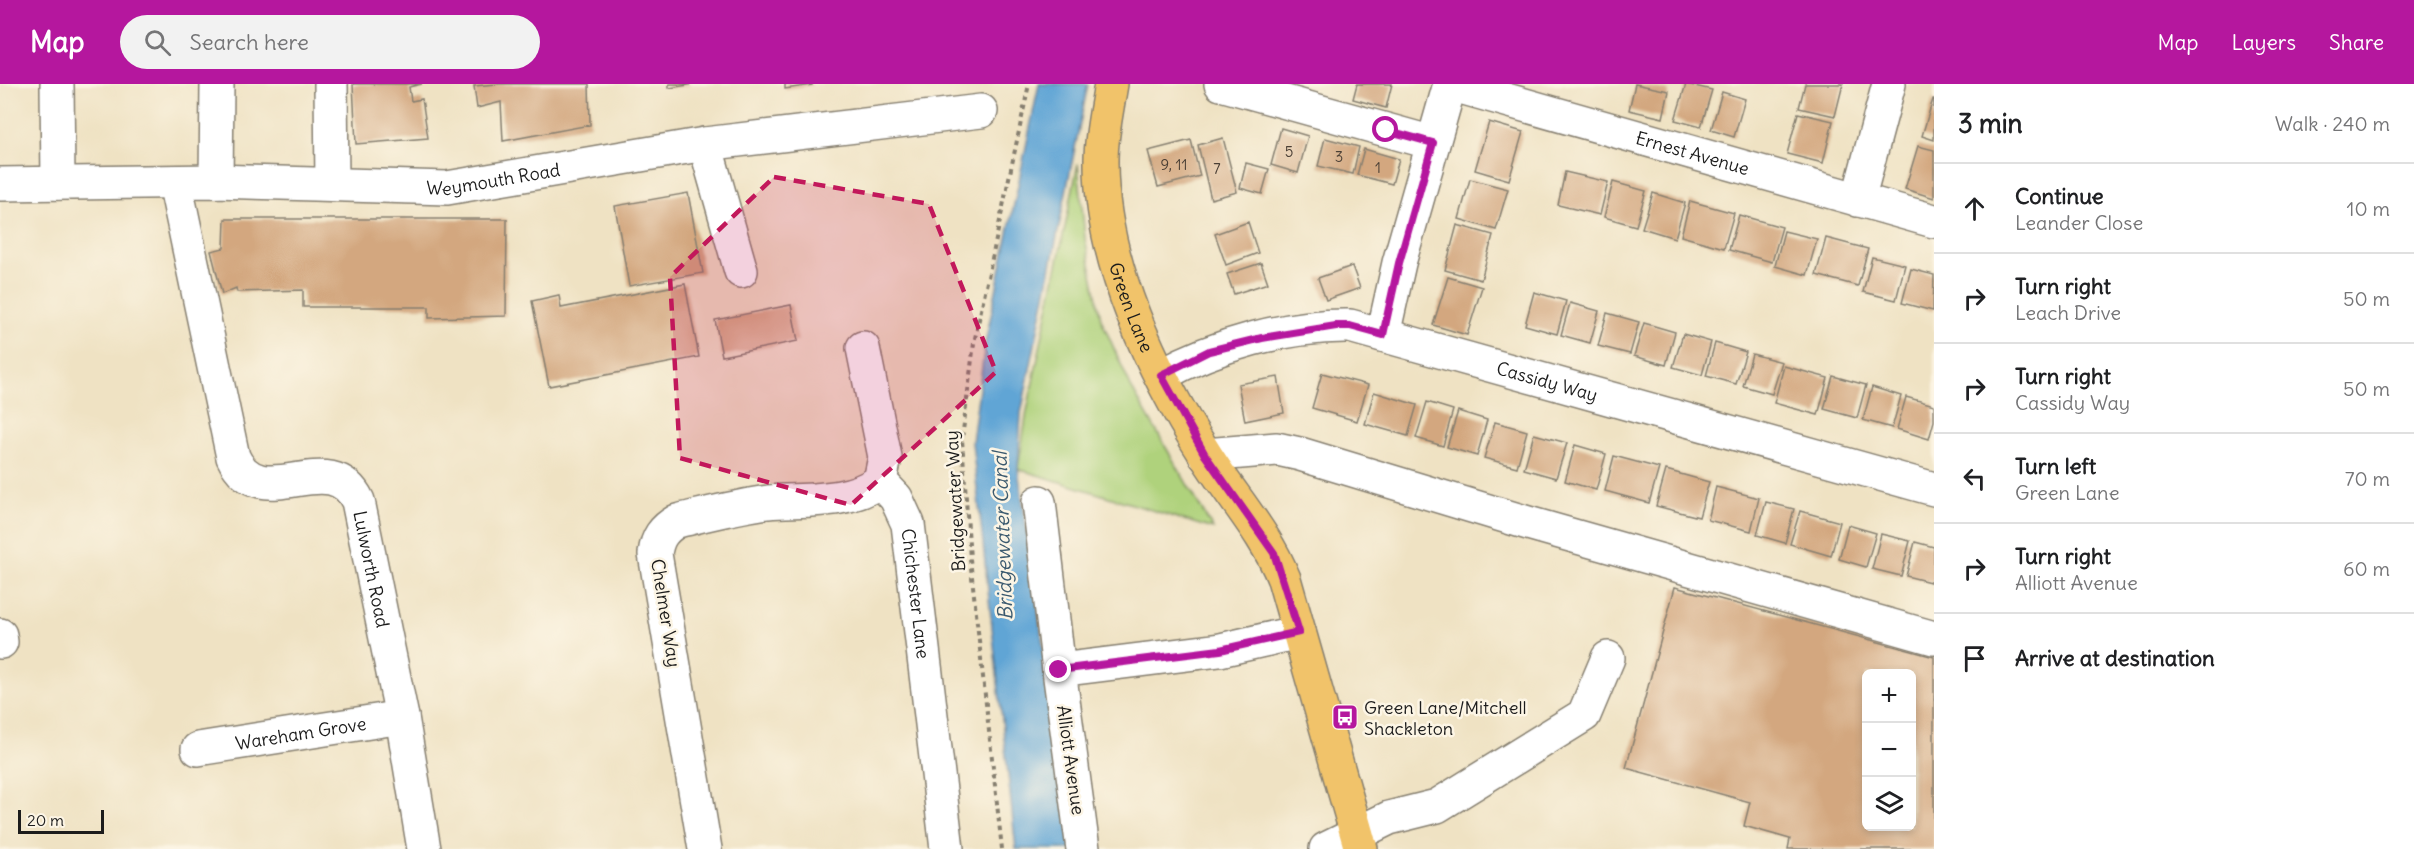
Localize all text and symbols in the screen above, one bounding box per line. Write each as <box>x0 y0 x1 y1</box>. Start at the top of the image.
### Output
search box <box>120 15 540 69</box>
text: Map <box>30 24 84 60</box>
icon: search <box>141 26 174 59</box>
text: Search here <box>189 28 309 56</box>
text: Map <box>2158 29 2198 56</box>
text: Layers <box>2231 29 2296 56</box>
text: Share <box>2329 29 2384 56</box>
text: 3 min <box>1958 107 2023 140</box>
text: Walk · 240 m <box>2275 111 2390 136</box>
route start <box>1372 116 1398 142</box>
street label: Ernest Avenue <box>1633 126 1752 180</box>
house number: 5 <box>1285 142 1293 161</box>
house number: 3 <box>1335 147 1343 166</box>
house number: 9, 11 <box>1161 155 1187 174</box>
street label: Weymouth Road <box>426 157 562 200</box>
house number: 1 <box>1375 158 1381 177</box>
house number: 7 <box>1213 159 1221 178</box>
text: Continue <box>2015 182 2104 210</box>
icon: ahead <box>1958 192 1991 225</box>
text: 10 m <box>2347 196 2390 221</box>
text: Leander Close <box>2015 210 2143 235</box>
street label: Green Lane <box>1105 260 1159 356</box>
text: Turn right <box>2015 272 2111 300</box>
icon: right <box>1958 282 1991 315</box>
text: 50 m <box>2343 286 2390 311</box>
text: Leach Drive <box>2015 300 2121 325</box>
street label: Cassidy Way <box>1494 356 1600 406</box>
text: Turn right <box>2015 362 2111 390</box>
icon: right <box>1958 372 1991 405</box>
text: 50 m <box>2343 376 2390 401</box>
text: Cassidy Way <box>2015 390 2130 415</box>
street label: Bridgewater Way <box>940 430 970 572</box>
water label: Bridgewater Canal <box>986 449 1017 621</box>
text: Turn left <box>2015 452 2096 480</box>
icon: left <box>1958 462 1991 495</box>
text: 70 m <box>2345 466 2390 491</box>
text: Green Lane <box>2015 480 2119 505</box>
street label: Lulworth Road <box>349 509 395 630</box>
street label: Chichester Lane <box>897 527 936 660</box>
text: Turn right <box>2015 542 2111 570</box>
icon: right <box>1958 552 1991 585</box>
text: 60 m <box>2343 556 2390 581</box>
street label: Chelmer Way <box>646 557 686 669</box>
text: Alliott Avenue <box>2015 570 2138 595</box>
icon: arrive <box>1958 642 1991 675</box>
text: Arrive at destination <box>2015 644 2215 672</box>
route end <box>1045 656 1071 682</box>
map controls <box>1862 669 1916 831</box>
button: + <box>1862 669 1916 723</box>
place label: Green Lane/Mitchell Shackleton <box>1364 696 1526 740</box>
bus stop icon: Green Lane/Mitchell Shackleton <box>1330 702 1360 732</box>
street label: Alliott Avenue <box>1052 704 1090 816</box>
street label: Wareham Grove <box>234 711 368 754</box>
button: − <box>1862 723 1916 777</box>
button: layers <box>1862 777 1916 831</box>
scale bar <box>18 807 104 834</box>
text: 20 m <box>27 810 64 830</box>

